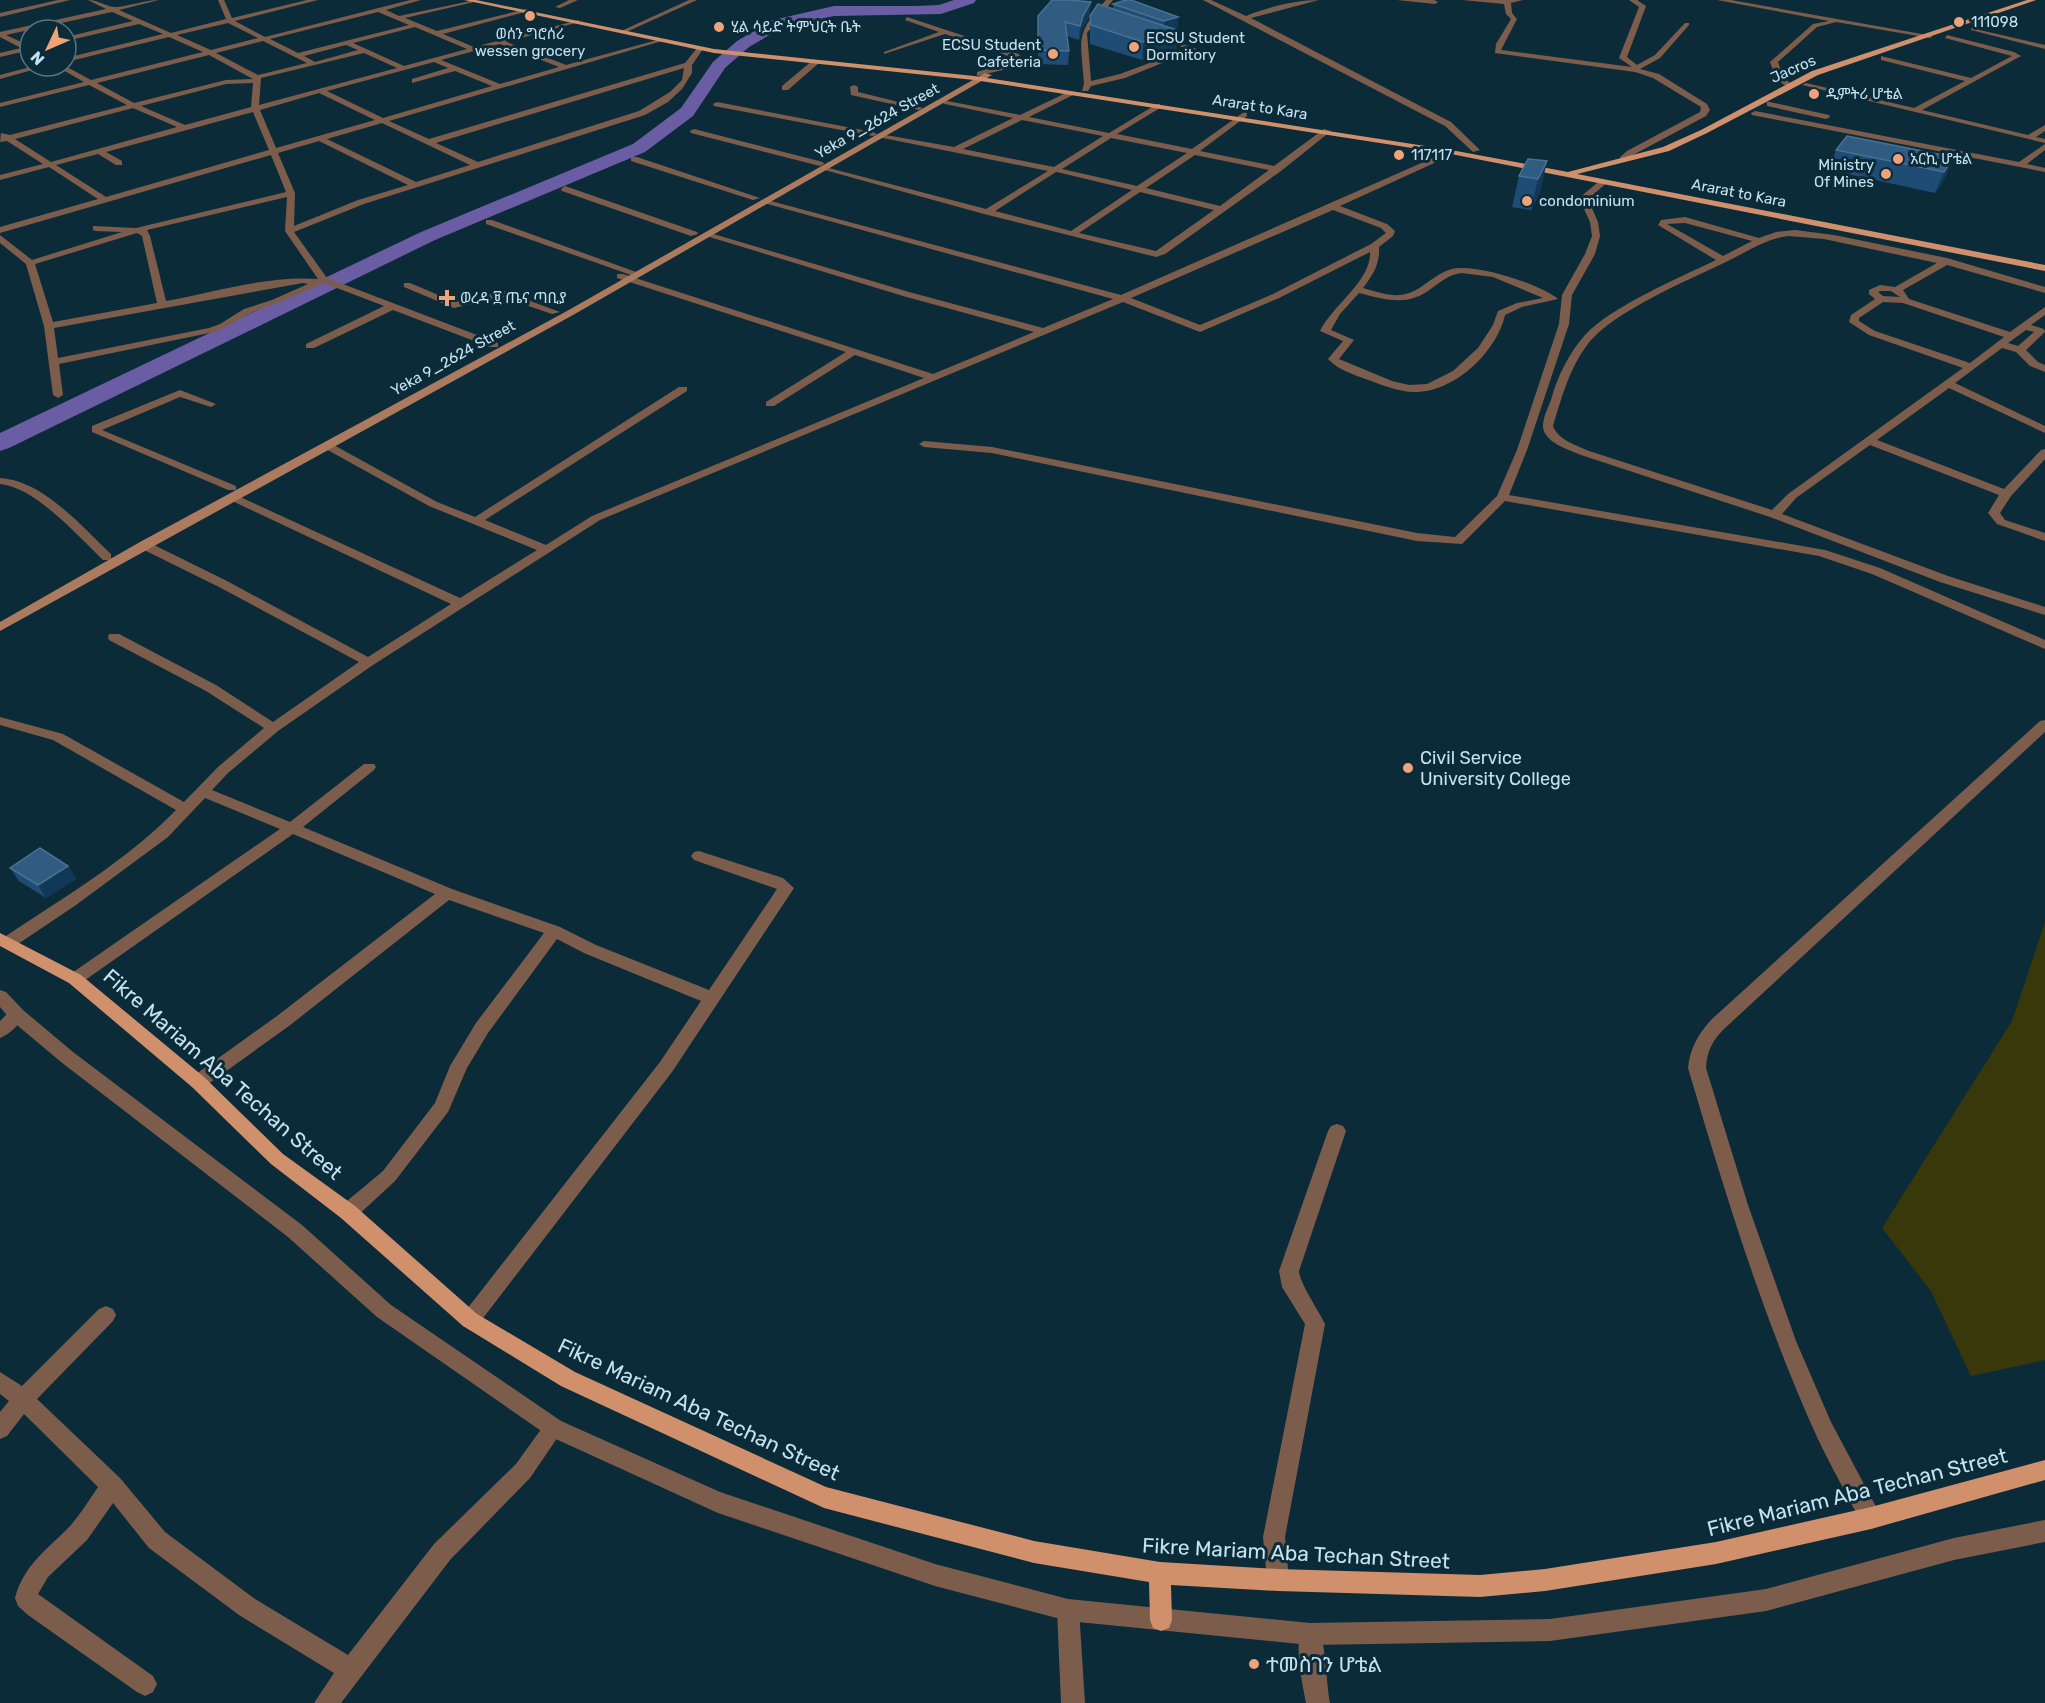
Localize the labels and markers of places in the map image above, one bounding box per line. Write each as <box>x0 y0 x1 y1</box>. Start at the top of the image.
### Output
marker: ወሰን ግሮሰሪ wessen grocery <box>523 9 537 23</box>
place label: 111098 <box>1971 13 2018 31</box>
marker: 111098 <box>1952 15 1966 29</box>
place label: ሂል ሳይድ ትምህርት ቤት <box>731 18 861 36</box>
marker: ሂል ሳይድ ትምህርት ቤት <box>712 20 726 34</box>
place label: ወሰን ግሮሰሪ wessen grocery <box>475 25 585 60</box>
place label: ECSU Student Dormitory <box>1146 29 1245 64</box>
place label: ECSU Student Cafeteria <box>942 36 1041 71</box>
marker: ECSU Student Dormitory <box>1127 40 1141 54</box>
marker: ECSU Student Cafeteria <box>1046 47 1060 61</box>
place label: ዲምትሪ ሆቴል <box>1826 85 1903 103</box>
marker: ዲምትሪ ሆቴል <box>1807 87 1821 101</box>
place label: 117117 <box>1411 146 1452 164</box>
marker: 117117 <box>1392 148 1406 162</box>
place label: አርኪ ሆቴል <box>1910 150 1972 168</box>
marker: አርኪ ሆቴል <box>1891 152 1905 166</box>
place label: Ministry Of Mines <box>1814 156 1874 191</box>
marker: Ministry Of Mines <box>1879 167 1893 181</box>
place label: condominium <box>1539 192 1635 210</box>
marker: condominium <box>1520 194 1534 208</box>
marker: ወረዳ ፱ ጤና ጣቢያ <box>438 289 456 307</box>
place label: ወረዳ ፱ ጤና ጣቢያ <box>460 289 566 307</box>
place label: Civil Service University College <box>1420 747 1571 790</box>
marker: Civil Service University College <box>1401 761 1415 775</box>
place label: ተመስገን ሆቴል <box>1266 1652 1382 1677</box>
marker: ተመስገን ሆቴል <box>1247 1657 1261 1671</box>

